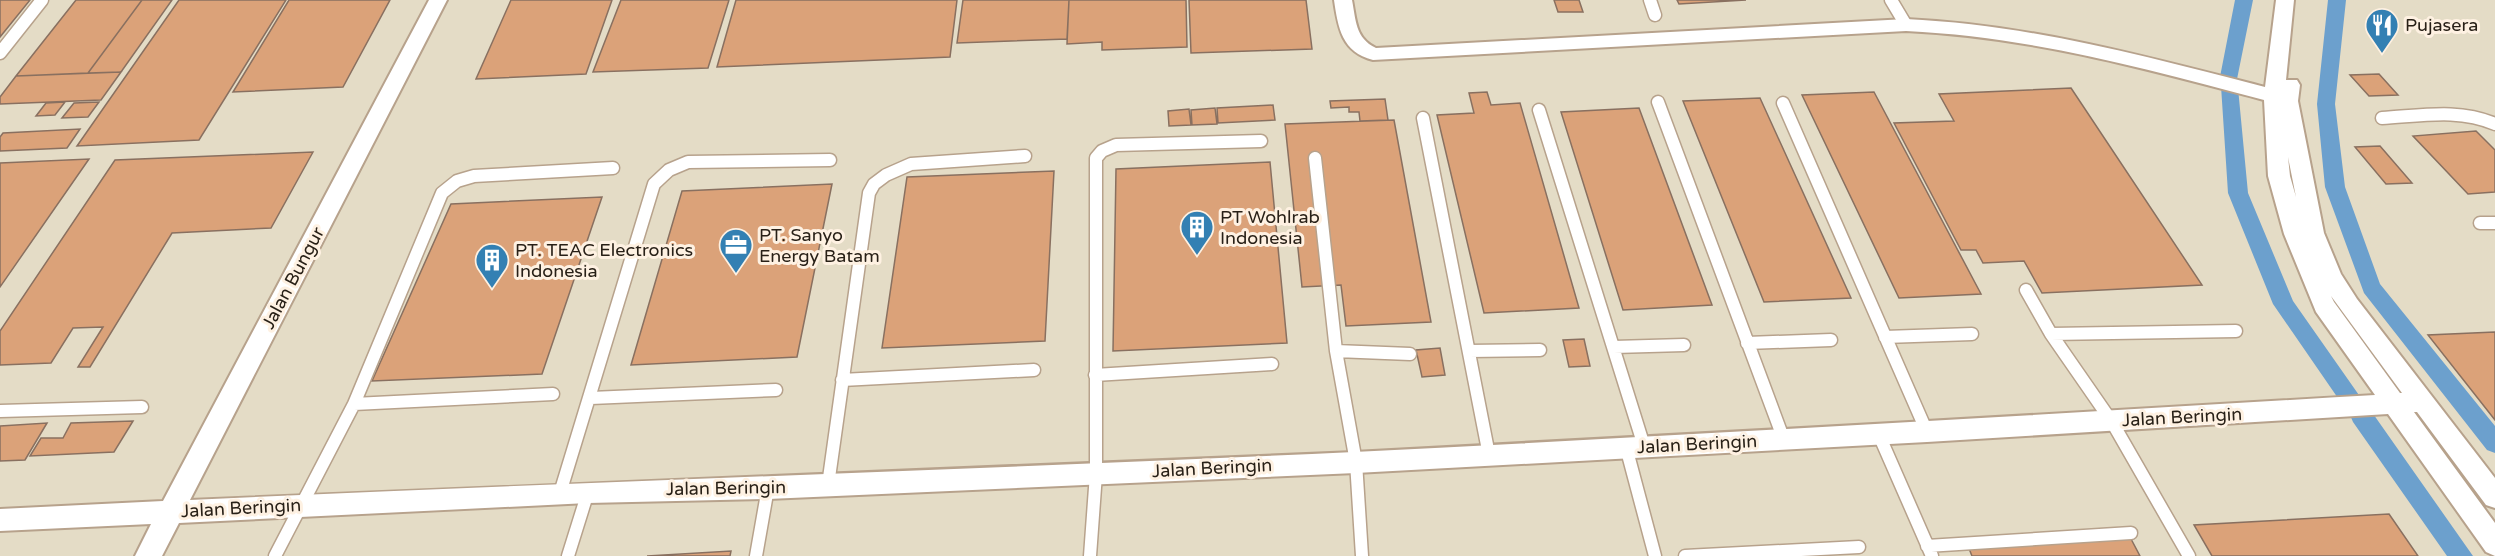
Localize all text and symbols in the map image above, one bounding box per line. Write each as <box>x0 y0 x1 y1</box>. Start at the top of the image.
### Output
restaurant icon: Pujasera <box>2364 7 2400 54</box>
place label: Pujasera <box>2405 14 2478 36</box>
place label: PT Wohlrab Indonesia <box>1220 206 1320 249</box>
building icon: PT Wohlrab Indonesia <box>1179 209 1215 256</box>
street label: Jalan Bungur <box>257 223 329 333</box>
place label: PT. Sanyo Energy Batam <box>759 224 880 267</box>
office icon: PT. Sanyo Energy Batam <box>718 227 754 274</box>
place label: PT. TEAC Electronics Indonesia <box>515 239 693 282</box>
building icon: PT. TEAC Electronics Indonesia <box>474 242 510 289</box>
street label: Jalan Beringin <box>2121 403 2243 431</box>
street label: Jalan Beringin <box>1636 430 1758 458</box>
street label: Jalan Beringin <box>1151 454 1273 482</box>
street label: Jalan Beringin <box>666 476 786 500</box>
street label: Jalan Beringin <box>180 494 302 522</box>

